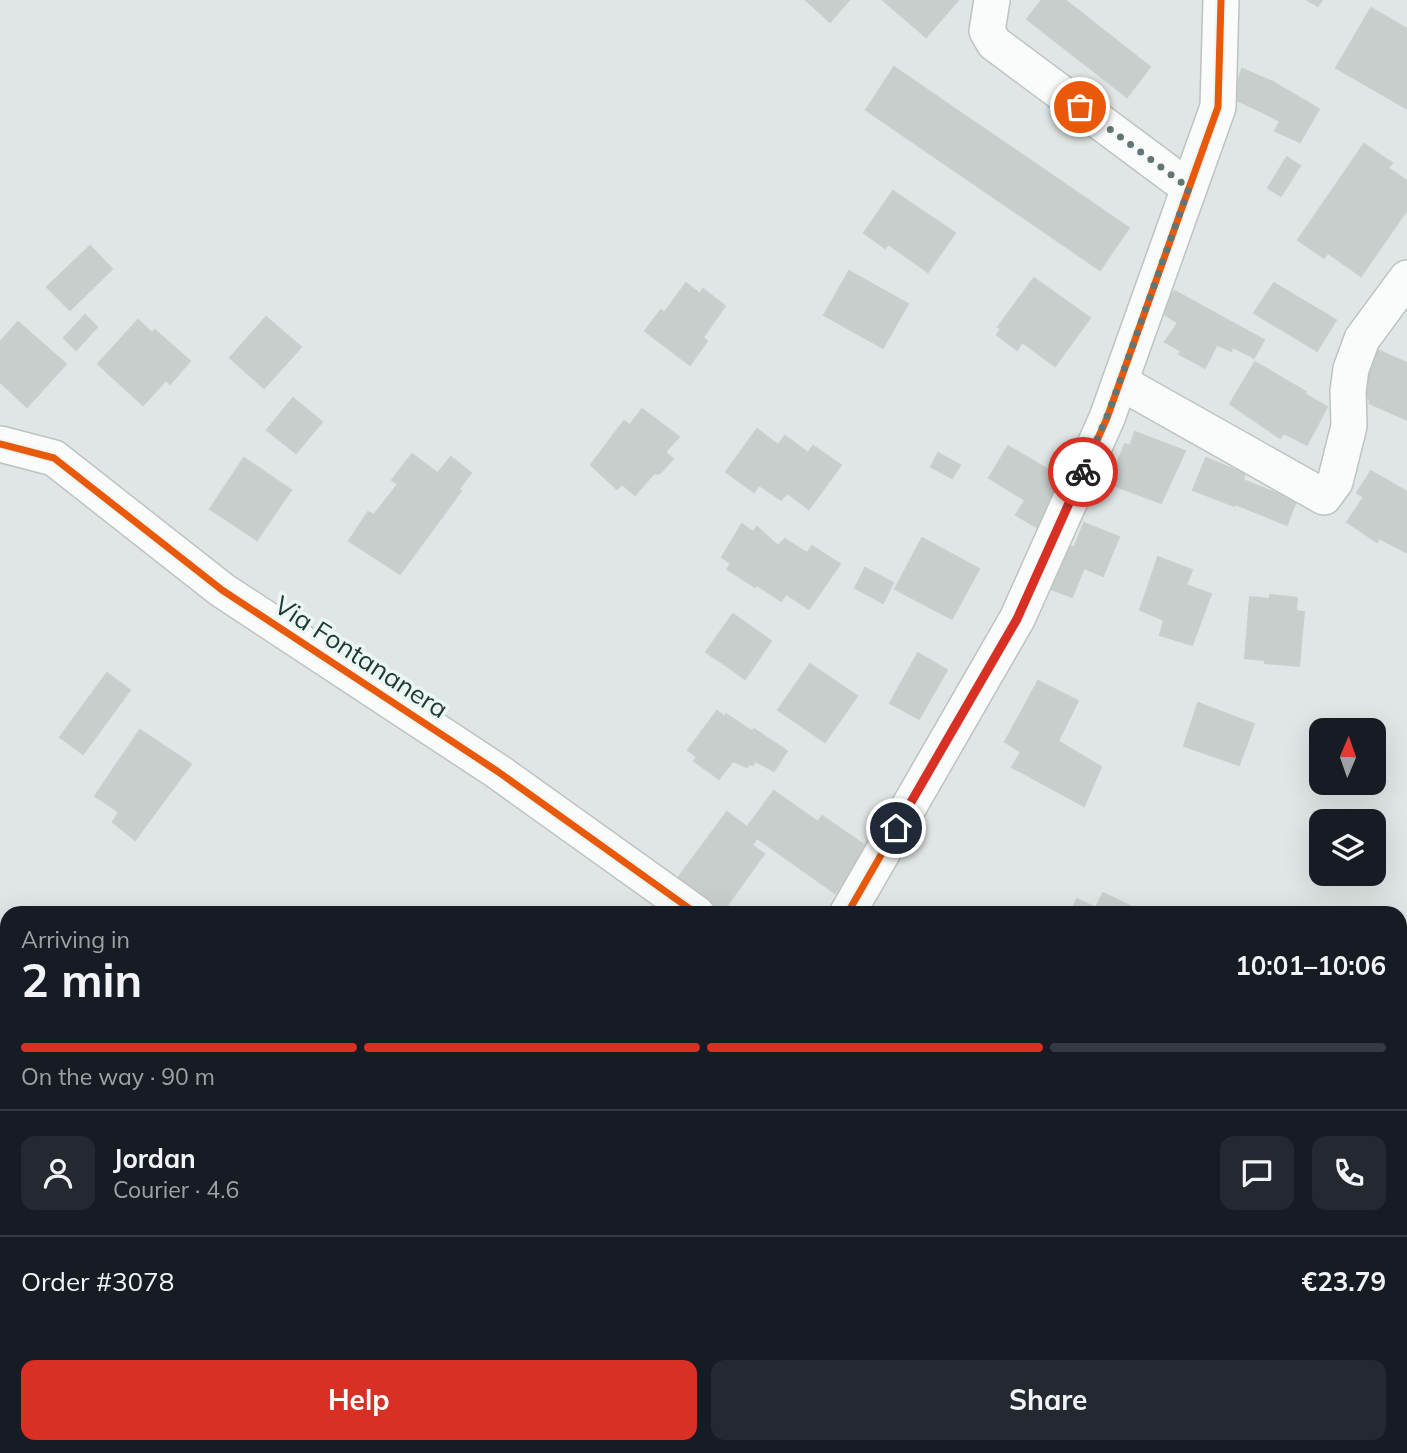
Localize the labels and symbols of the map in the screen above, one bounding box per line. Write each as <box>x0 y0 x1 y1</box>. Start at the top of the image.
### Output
pin <box>1050 77 1110 137</box>
courier <box>1048 437 1118 507</box>
street label: Via Fontananera <box>268 588 454 725</box>
north arrow <box>1309 718 1386 794</box>
pin <box>866 798 926 858</box>

